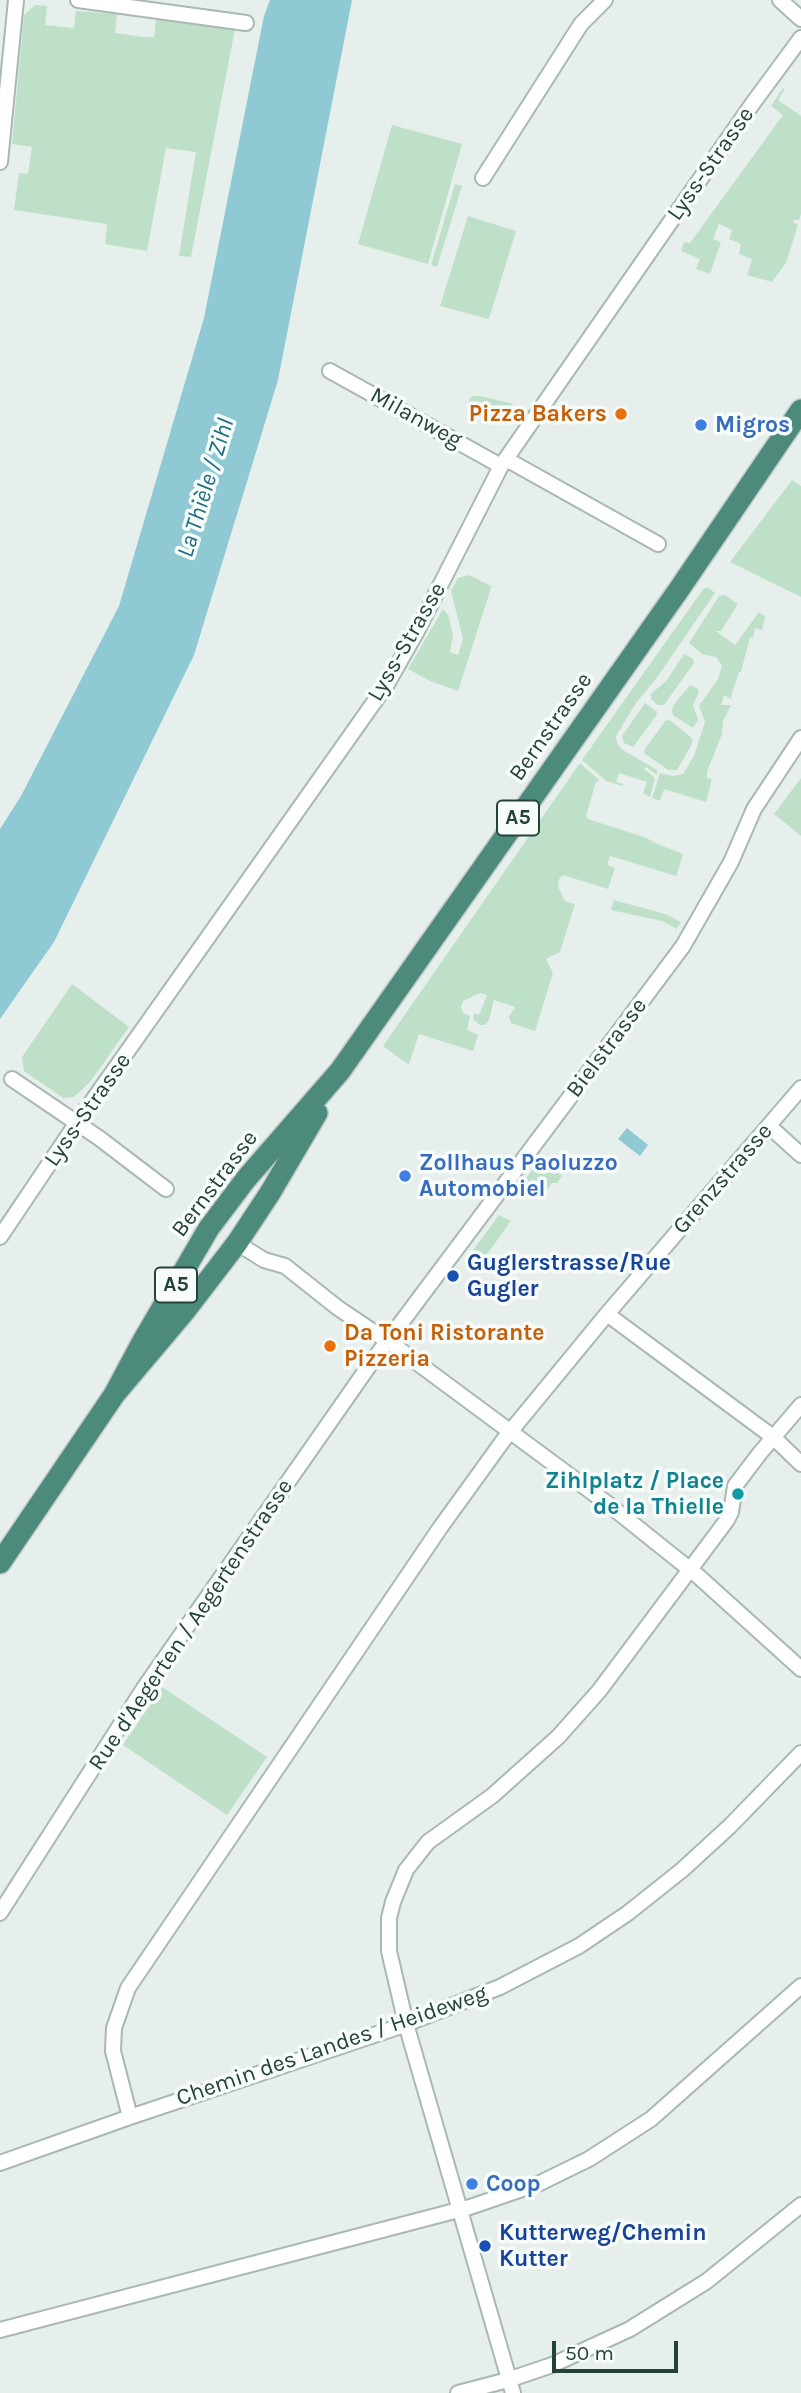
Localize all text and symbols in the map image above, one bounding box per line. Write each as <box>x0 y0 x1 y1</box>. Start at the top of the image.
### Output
street label: Lyss-Strasse <box>662 102 760 226</box>
street label: Milanweg <box>365 382 467 454</box>
place label: Pizza Bakers <box>469 400 607 428</box>
marker: Pizza Bakers <box>613 406 629 422</box>
place label: Migros <box>715 411 790 439</box>
water label: La Thièle / Zihl <box>171 415 241 561</box>
marker: Migros <box>693 417 709 433</box>
street label: Lyss-Strasse <box>362 578 452 706</box>
street label: Bernstrasse <box>504 667 598 787</box>
road number: A5 <box>497 800 539 836</box>
street label: Bielstrasse <box>561 993 653 1103</box>
street label: Lyss-Strasse <box>39 1048 137 1172</box>
street label: Grenzstrasse <box>668 1118 778 1240</box>
street label: Bernstrasse <box>166 1125 264 1243</box>
place label: Zollhaus Paoluzzo Automobiel <box>419 1149 618 1203</box>
marker: Zollhaus Paoluzzo Automobiel <box>397 1168 413 1184</box>
place label: Guglerstrasse/Rue Gugler <box>467 1249 671 1303</box>
road number: A5 <box>155 1268 197 1302</box>
marker: Guglerstrasse/Rue Gugler <box>445 1268 461 1284</box>
place label: Da Toni Ristorante Pizzeria <box>344 1319 545 1373</box>
marker: Da Toni Ristorante Pizzeria <box>322 1338 338 1354</box>
place label: Zihlplatz / Place de la Thielle <box>545 1467 724 1521</box>
street label: Rue d'Aegerten / Aegertenstrasse <box>83 1474 299 1776</box>
marker: Zihlplatz / Place de la Thielle <box>730 1486 746 1502</box>
street label: Chemin des Landes / Heideweg <box>173 1980 491 2112</box>
place label: Coop <box>486 2170 541 2198</box>
marker: Coop <box>464 2176 480 2192</box>
place label: Kutterweg/Chemin Kutter <box>499 2219 706 2273</box>
marker: Kutterweg/Chemin Kutter <box>477 2238 493 2254</box>
scale bar <box>556 2326 682 2370</box>
text: 50 m <box>565 2341 614 2365</box>

